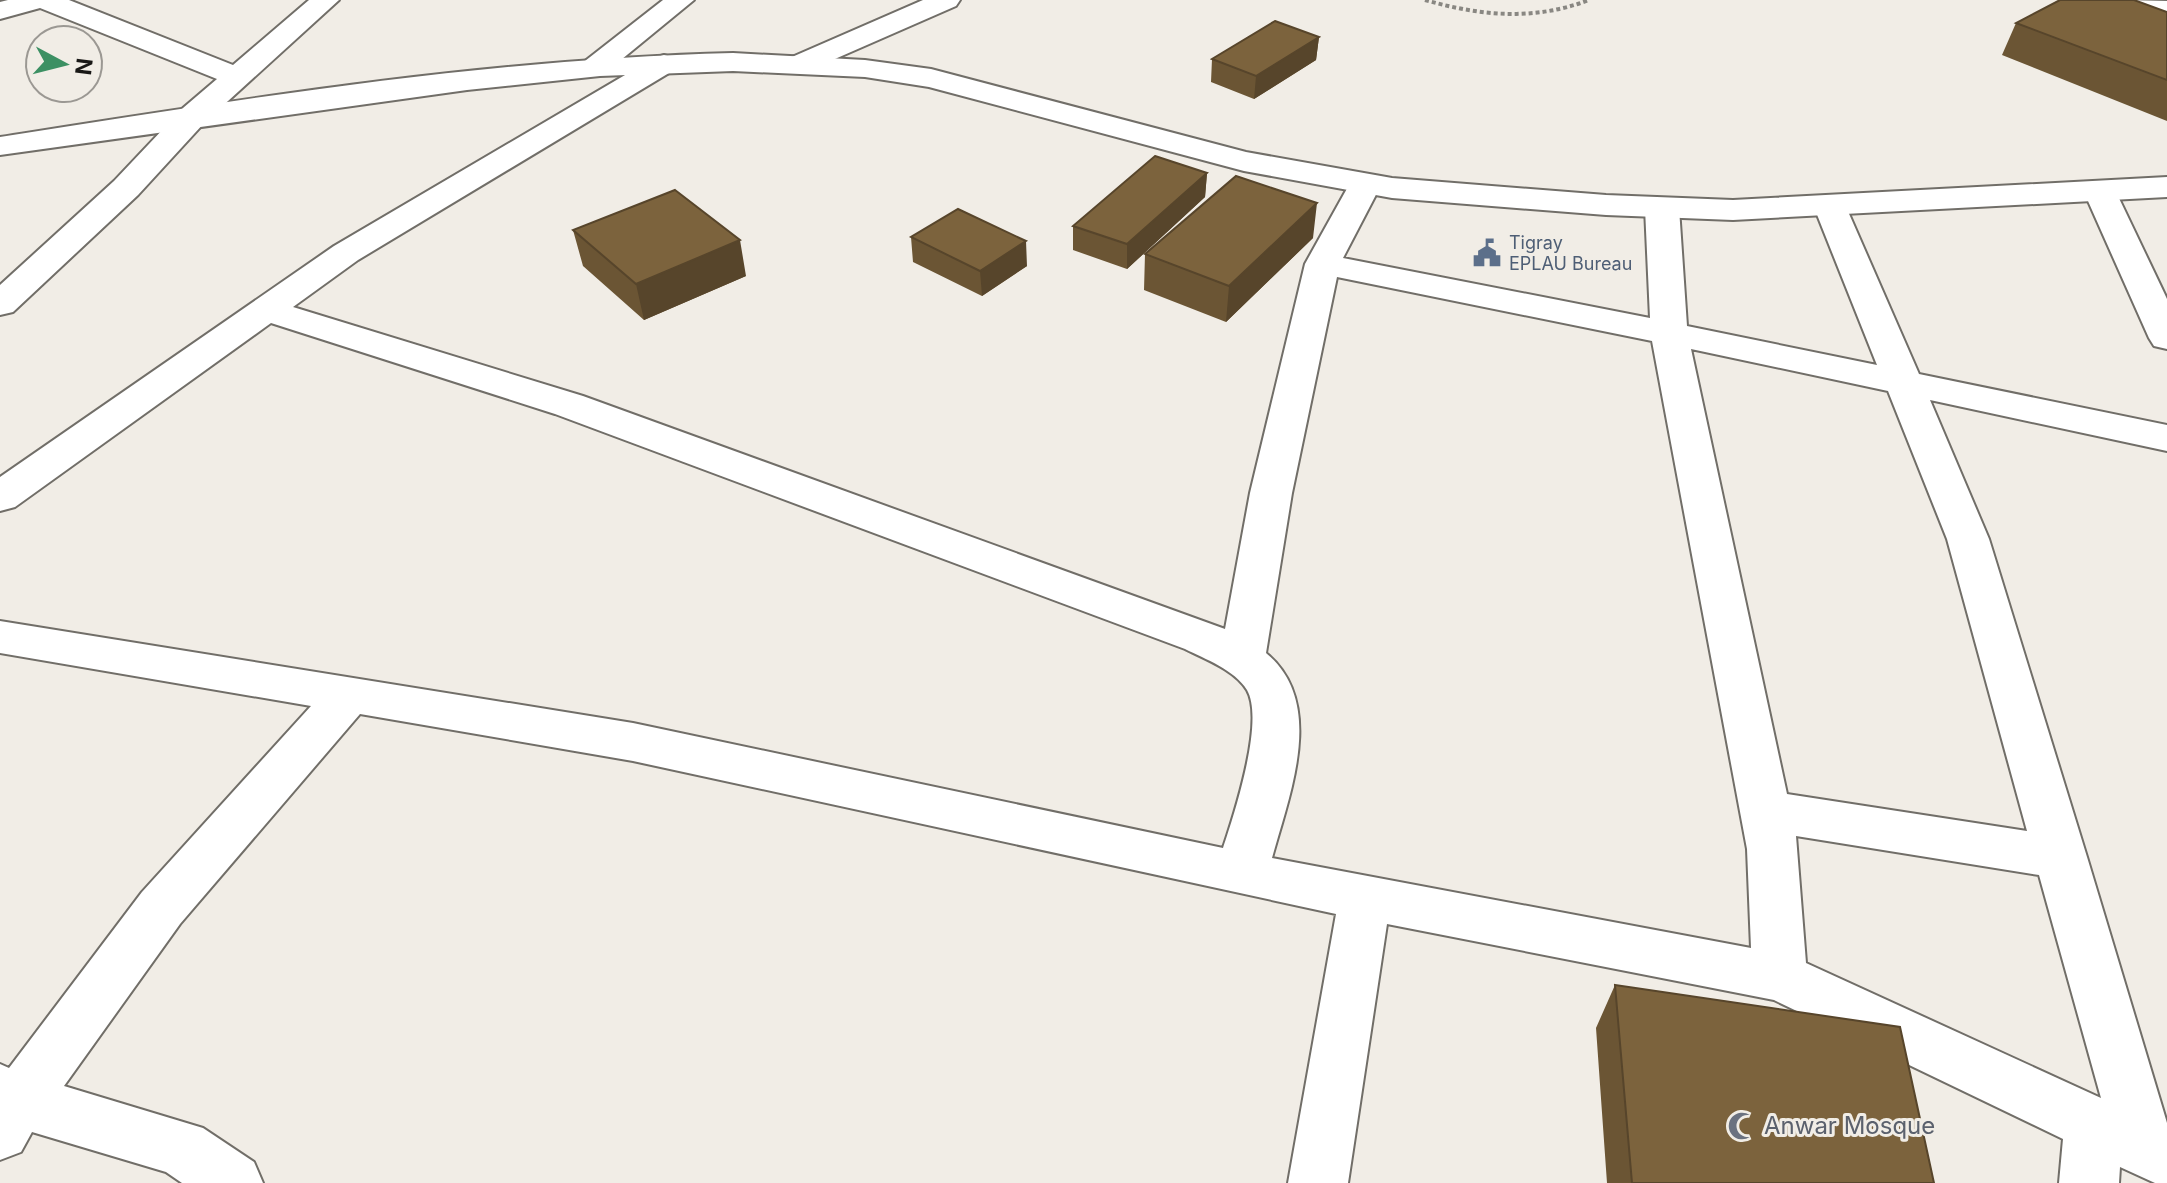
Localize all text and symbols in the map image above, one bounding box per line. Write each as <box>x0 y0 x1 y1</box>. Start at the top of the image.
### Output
north arrow <box>24 24 104 104</box>
text: N <box>70 57 98 76</box>
place label: Tigray EPLAU Bureau <box>1509 232 1632 274</box>
public building icon: Tigray EPLAU Bureau <box>1472 238 1502 268</box>
mosque icon: Anwar Mosque <box>1727 1111 1757 1141</box>
place label: Anwar Mosque <box>1764 1111 1935 1140</box>

